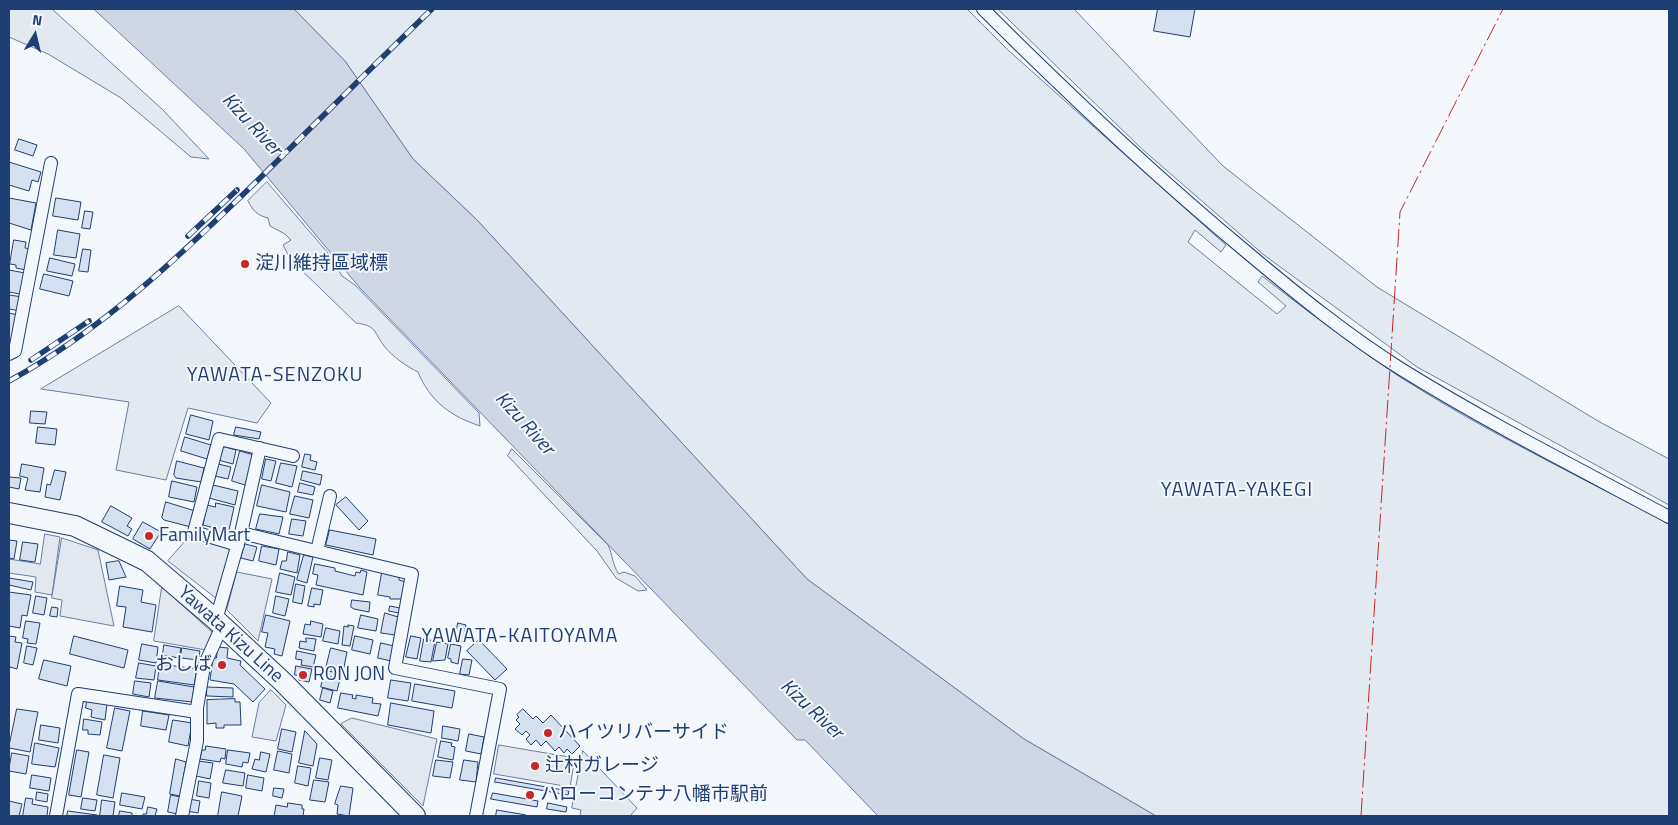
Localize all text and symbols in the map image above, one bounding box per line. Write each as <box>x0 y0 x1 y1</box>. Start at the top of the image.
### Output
text: N <box>31 9 44 31</box>
north arrow <box>10 10 60 60</box>
water label: Kizu River <box>216 89 286 161</box>
place label: 淀川維持區域標 <box>255 253 388 275</box>
marker: 淀川維持區域標 <box>239 258 251 270</box>
district label: YAWATA-SENZOKU <box>185 364 365 388</box>
water label: Kizu River <box>489 387 559 461</box>
district label: YAWATA-YAKEGI <box>1159 479 1315 503</box>
place label: FamilyMart <box>159 525 250 547</box>
marker: FamilyMart <box>143 530 155 542</box>
street label: Yawata Kizu Line <box>173 582 287 688</box>
district label: YAWATA-KAITOYAMA <box>419 625 621 649</box>
place label: おしば <box>155 654 212 676</box>
marker: おしば <box>216 659 228 671</box>
place label: RON JON <box>313 664 385 686</box>
marker: RON JON <box>297 669 309 681</box>
water label: Kizu River <box>775 675 847 745</box>
place label: ハイツリバーサイド <box>558 722 729 744</box>
marker: ハイツリバーサイド <box>542 727 554 739</box>
place label: 辻村ガレージ <box>545 755 659 777</box>
marker: 辻村ガレージ <box>529 760 541 772</box>
place label: ハローコンテナ八幡市駅前 <box>540 784 768 806</box>
marker: ハローコンテナ八幡市駅前 <box>524 789 536 801</box>

